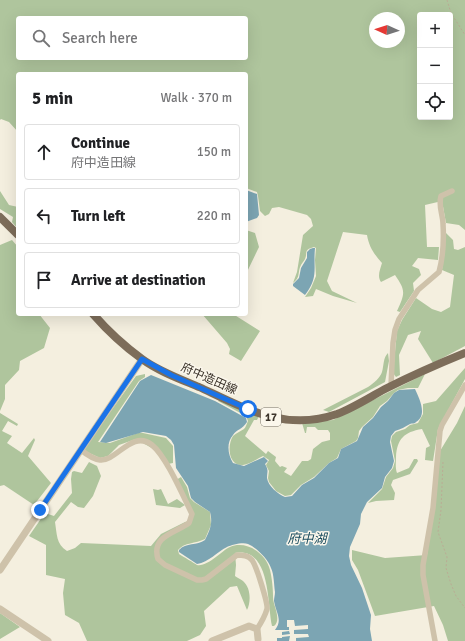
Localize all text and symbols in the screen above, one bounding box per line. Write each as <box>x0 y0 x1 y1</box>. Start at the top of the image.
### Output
north arrow <box>369 12 405 48</box>
map controls <box>417 12 453 120</box>
button: + <box>417 12 453 48</box>
search box <box>16 16 248 60</box>
icon: search <box>30 27 52 49</box>
text: Search here <box>62 29 138 47</box>
button: − <box>417 48 453 84</box>
button: locate <box>417 84 453 120</box>
text: 5 min <box>32 88 73 109</box>
text: Walk · 370 m <box>161 90 232 106</box>
text: Continue <box>71 134 130 152</box>
icon: ahead <box>33 141 55 163</box>
text: 150 m <box>197 144 231 160</box>
text: 府中造田線 <box>71 155 136 171</box>
icon: left <box>33 205 55 227</box>
text: Turn left <box>71 207 125 225</box>
text: 220 m <box>197 208 231 224</box>
icon: arrive <box>33 269 55 291</box>
text: Arrive at destination <box>71 271 206 289</box>
street label: 府中造田線 <box>179 360 239 398</box>
route start <box>239 400 257 418</box>
road number: 17 <box>261 408 281 426</box>
route end <box>31 501 49 519</box>
water label: 府中湖 <box>287 531 328 547</box>

